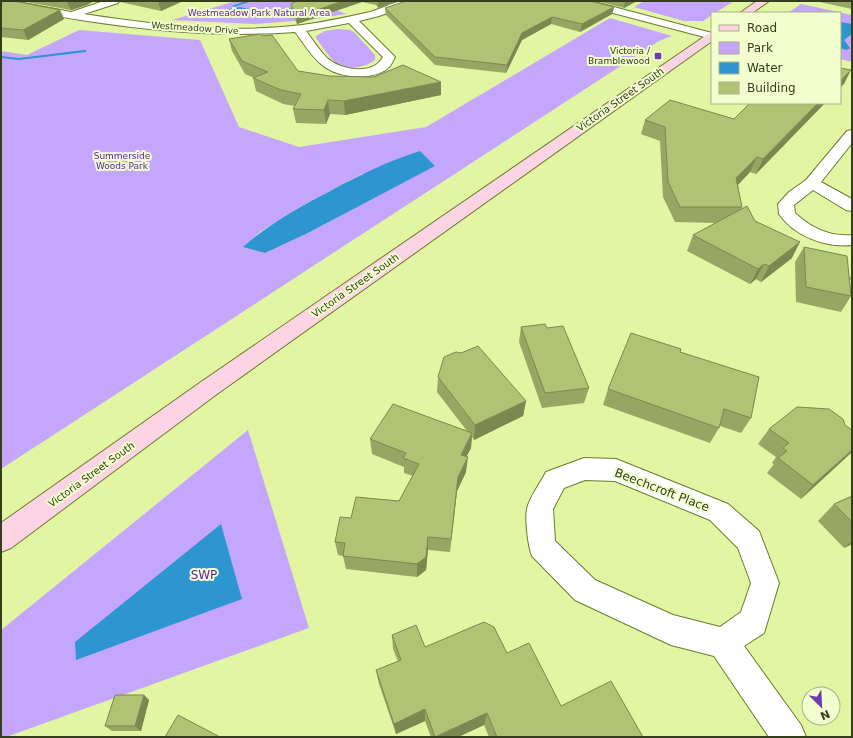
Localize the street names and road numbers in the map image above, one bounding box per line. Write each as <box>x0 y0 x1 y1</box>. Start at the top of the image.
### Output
street label: Westmeadow Drive <box>151 20 239 36</box>
street label: Victoria Street South <box>575 65 666 134</box>
street label: Victoria Street South <box>310 251 401 320</box>
street label: Victoria Street South <box>46 439 137 509</box>
street label: Beechcroft Place <box>613 466 711 514</box>

